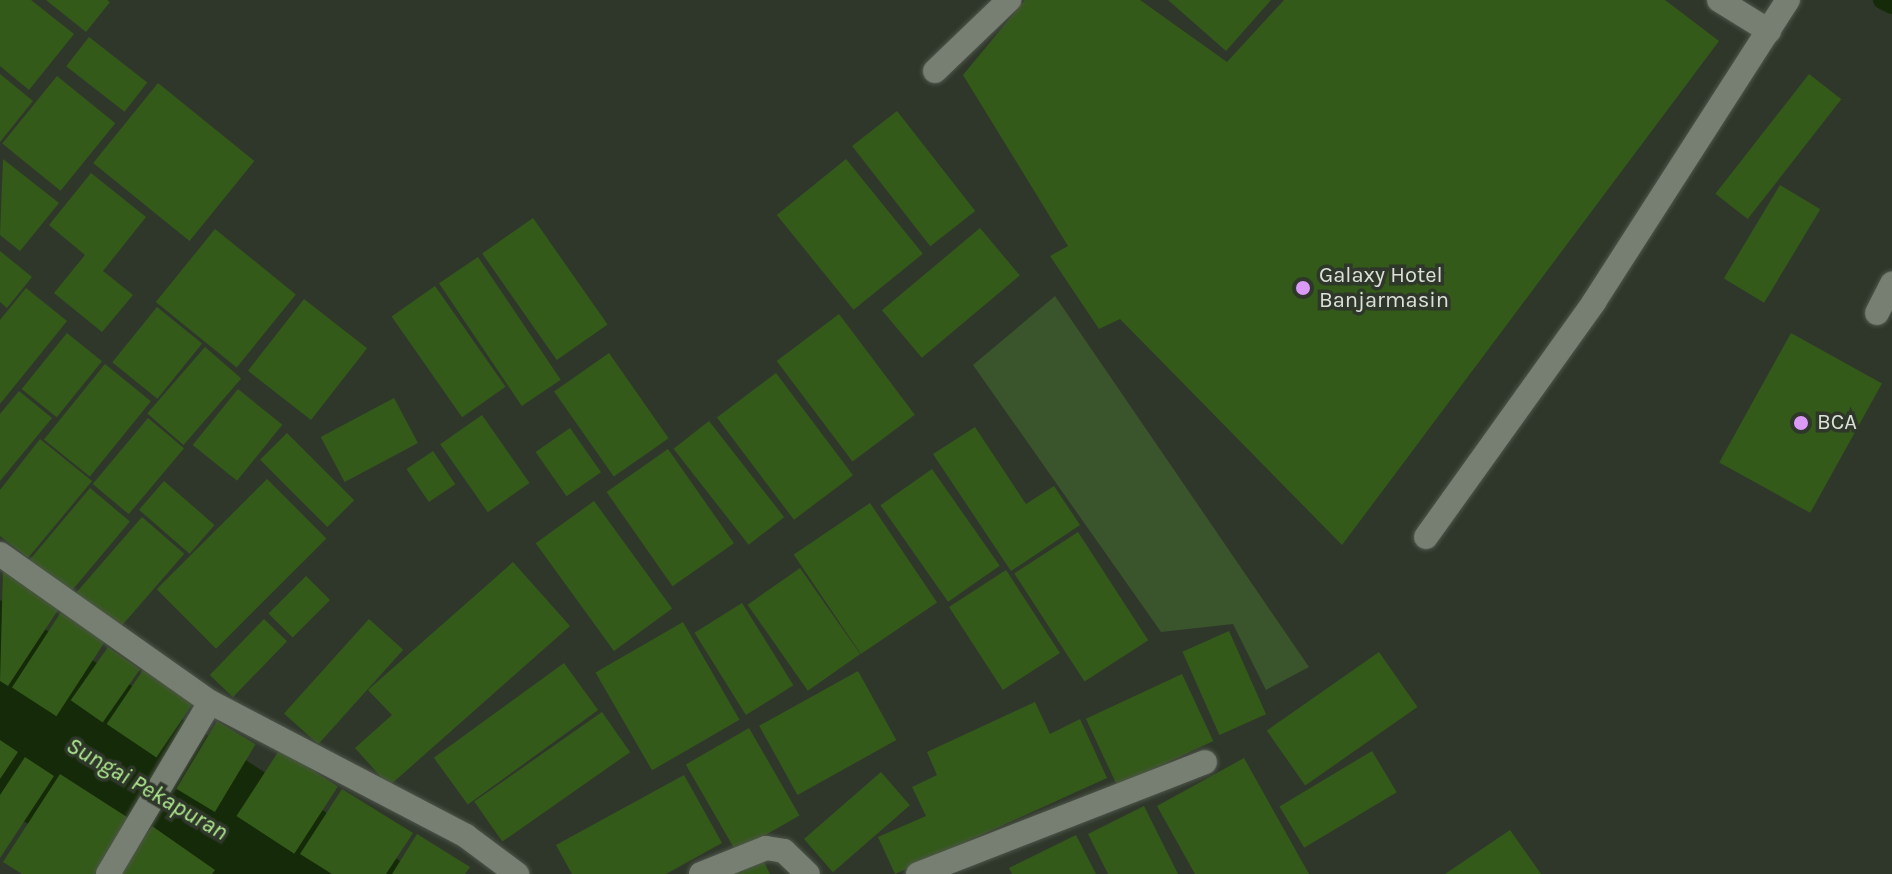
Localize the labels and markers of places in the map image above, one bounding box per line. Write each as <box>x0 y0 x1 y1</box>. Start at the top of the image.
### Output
place label: Galaxy Hotel Banjarmasin <box>1319 262 1449 314</box>
marker: Galaxy Hotel Banjarmasin <box>1294 279 1312 297</box>
place label: BCA <box>1817 410 1857 436</box>
marker: BCA <box>1792 414 1810 432</box>

